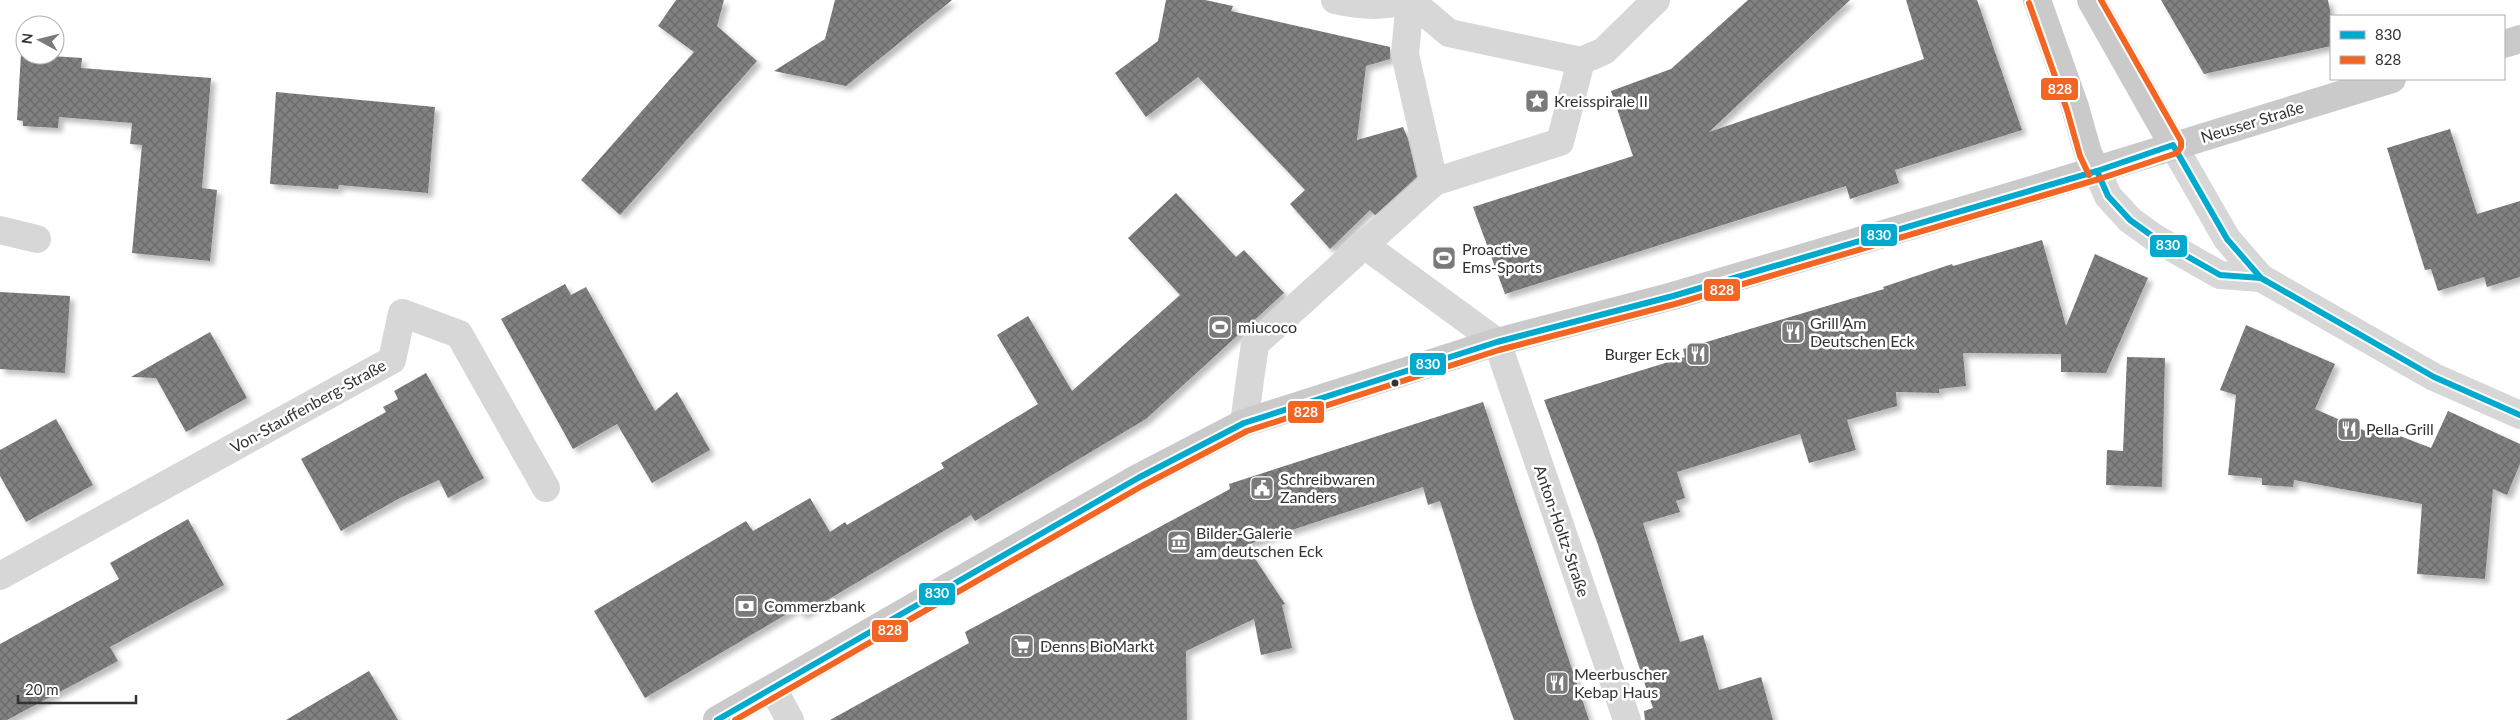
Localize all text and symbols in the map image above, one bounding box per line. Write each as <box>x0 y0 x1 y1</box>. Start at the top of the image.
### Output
north arrow <box>15 15 65 65</box>
legend <box>2330 15 2505 80</box>
text: 830 <box>2375 25 2401 43</box>
text: N <box>18 32 36 45</box>
text: 828 <box>2375 50 2401 68</box>
line badge: 828 <box>2040 77 2079 101</box>
text: 828 <box>2048 80 2072 97</box>
place icon: Kreisspirale II <box>1524 88 1550 114</box>
place label: Kreisspirale II <box>1554 91 1648 110</box>
street label: Neusser Straße <box>2198 97 2306 146</box>
line badge: 830 <box>1860 223 1898 247</box>
text: 830 <box>1867 226 1891 243</box>
line badge: 830 <box>2149 234 2188 258</box>
text: 830 <box>2156 236 2180 253</box>
place label: Proactive Ems-Sports <box>1462 239 1542 276</box>
sports icon: Proactive Ems-Sports <box>1431 245 1457 271</box>
line badge: 828 <box>1703 278 1741 302</box>
text: 828 <box>1710 281 1734 298</box>
place label: Grill Am Deutschen Eck <box>1810 313 1916 350</box>
sports icon: miucoco <box>1207 314 1233 340</box>
place label: miucoco <box>1238 317 1297 336</box>
restaurant icon: Grill Am Deutschen Eck <box>1780 319 1806 345</box>
restaurant icon: Burger Eck <box>1685 341 1711 367</box>
place label: Burger Eck <box>1604 344 1681 363</box>
line badge: 830 <box>1409 352 1447 376</box>
street label: Von-Stauffenberg-Straße <box>227 355 389 456</box>
text: 830 <box>1416 355 1440 372</box>
unlabelled marker <box>1390 378 1400 388</box>
line badge: 828 <box>1287 400 1325 424</box>
text: 828 <box>1294 403 1318 420</box>
restaurant icon: Pella-Grill <box>2336 416 2362 442</box>
place label: Pella-Grill <box>2366 419 2434 438</box>
street label: Anton-Holtz-Straße <box>1531 462 1594 599</box>
place label: Schreibwaren Zanders <box>1280 469 1375 506</box>
public building icon: Schreibwaren Zanders <box>1249 475 1275 501</box>
place label: Bilder-Galerie am deutschen Eck <box>1196 523 1324 560</box>
museum icon: Bilder-Galerie am deutschen Eck <box>1166 529 1192 555</box>
line badge: 830 <box>918 582 956 606</box>
text: 830 <box>925 584 949 601</box>
bank icon: Commerzbank <box>733 593 759 619</box>
place label: Commerzbank <box>764 596 866 615</box>
line badge: 828 <box>871 619 909 643</box>
text: 828 <box>878 621 902 638</box>
supermarket icon: Denns BioMarkt <box>1009 633 1035 659</box>
place label: Denns BioMarkt <box>1040 636 1155 655</box>
place label: Meerbuscher Kebap Haus <box>1574 664 1667 701</box>
restaurant icon: Meerbuscher Kebap Haus <box>1544 670 1570 696</box>
scale bar <box>18 672 135 704</box>
text: 20 m <box>25 680 59 698</box>

